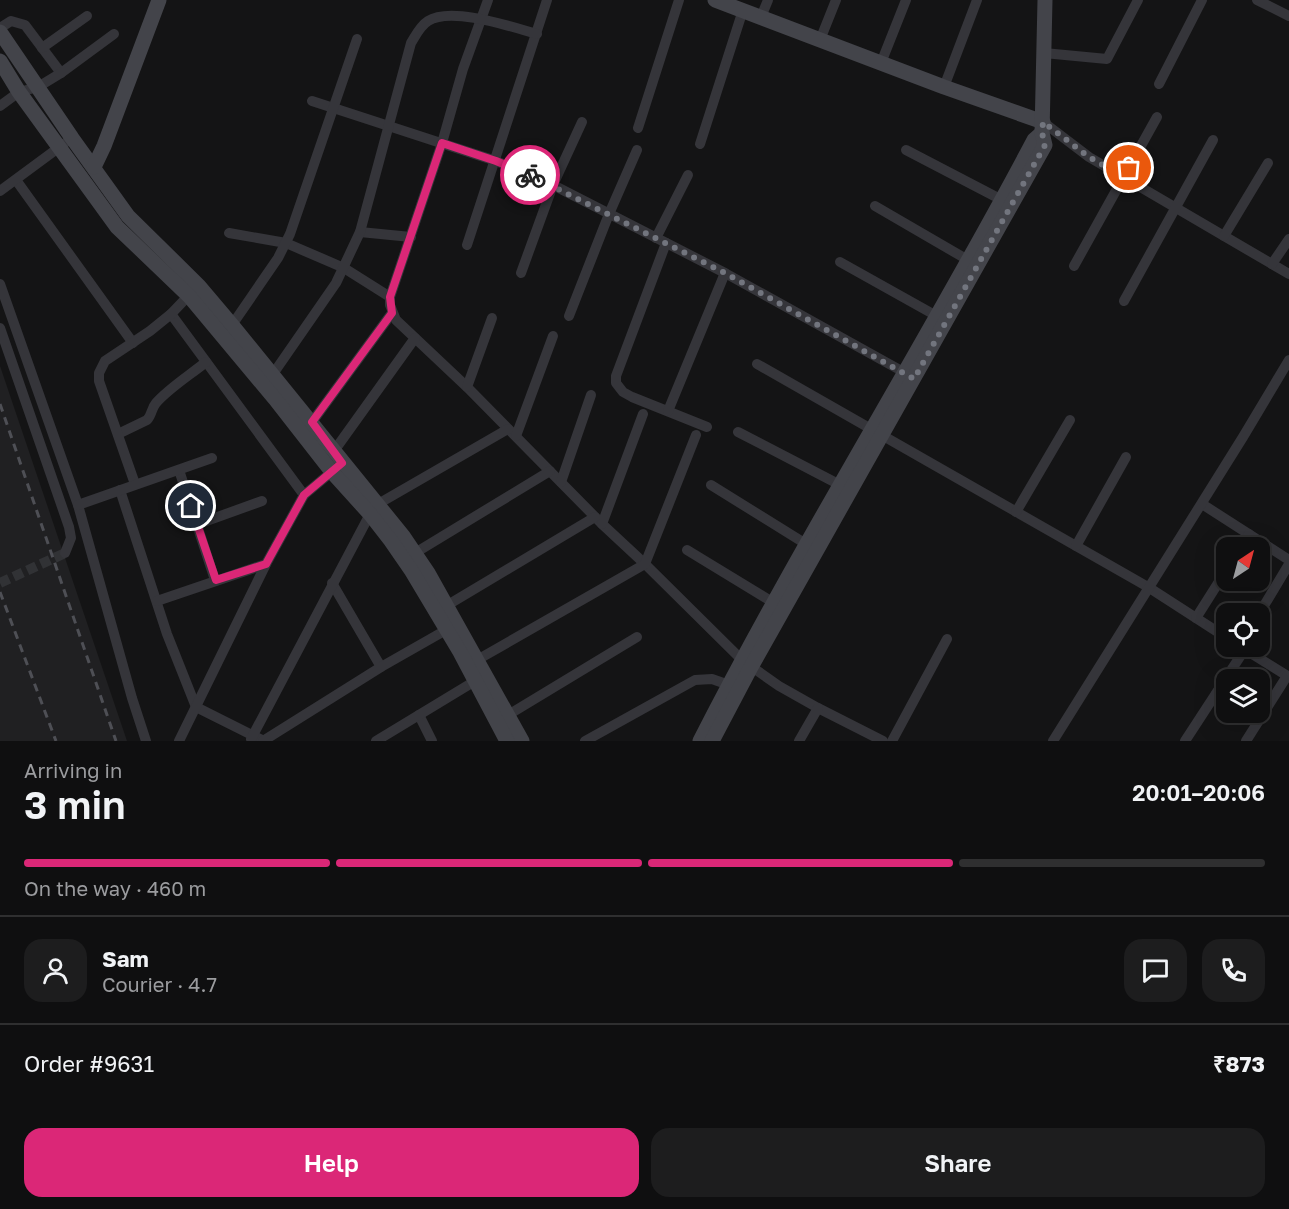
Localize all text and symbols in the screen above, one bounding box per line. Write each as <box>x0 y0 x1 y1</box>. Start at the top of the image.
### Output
pin <box>1103 142 1154 193</box>
courier <box>500 145 560 205</box>
icon: bag <box>1112 151 1145 184</box>
icon: bike <box>514 159 547 192</box>
pin <box>165 480 216 531</box>
icon: home <box>174 489 207 522</box>
north arrow <box>1216 537 1270 591</box>
map controls <box>1216 537 1270 723</box>
button: locate <box>1216 603 1270 657</box>
button: layers <box>1216 669 1270 723</box>
text: Arriving in <box>24 758 122 782</box>
text: 20:01–20:06 <box>1132 779 1265 806</box>
text: 3 min <box>24 781 126 828</box>
text: On the way · 460 m <box>24 876 206 900</box>
button: person <box>24 939 87 1002</box>
button: chat <box>1124 939 1187 1002</box>
button: phone <box>1202 939 1265 1002</box>
text: Sam <box>102 945 149 972</box>
text: Courier · 4.7 <box>102 972 217 996</box>
text: Order #9631 <box>24 1050 154 1077</box>
text: ₹873 <box>1213 1050 1265 1077</box>
button: Help <box>24 1128 639 1197</box>
button: Share <box>651 1128 1265 1197</box>

